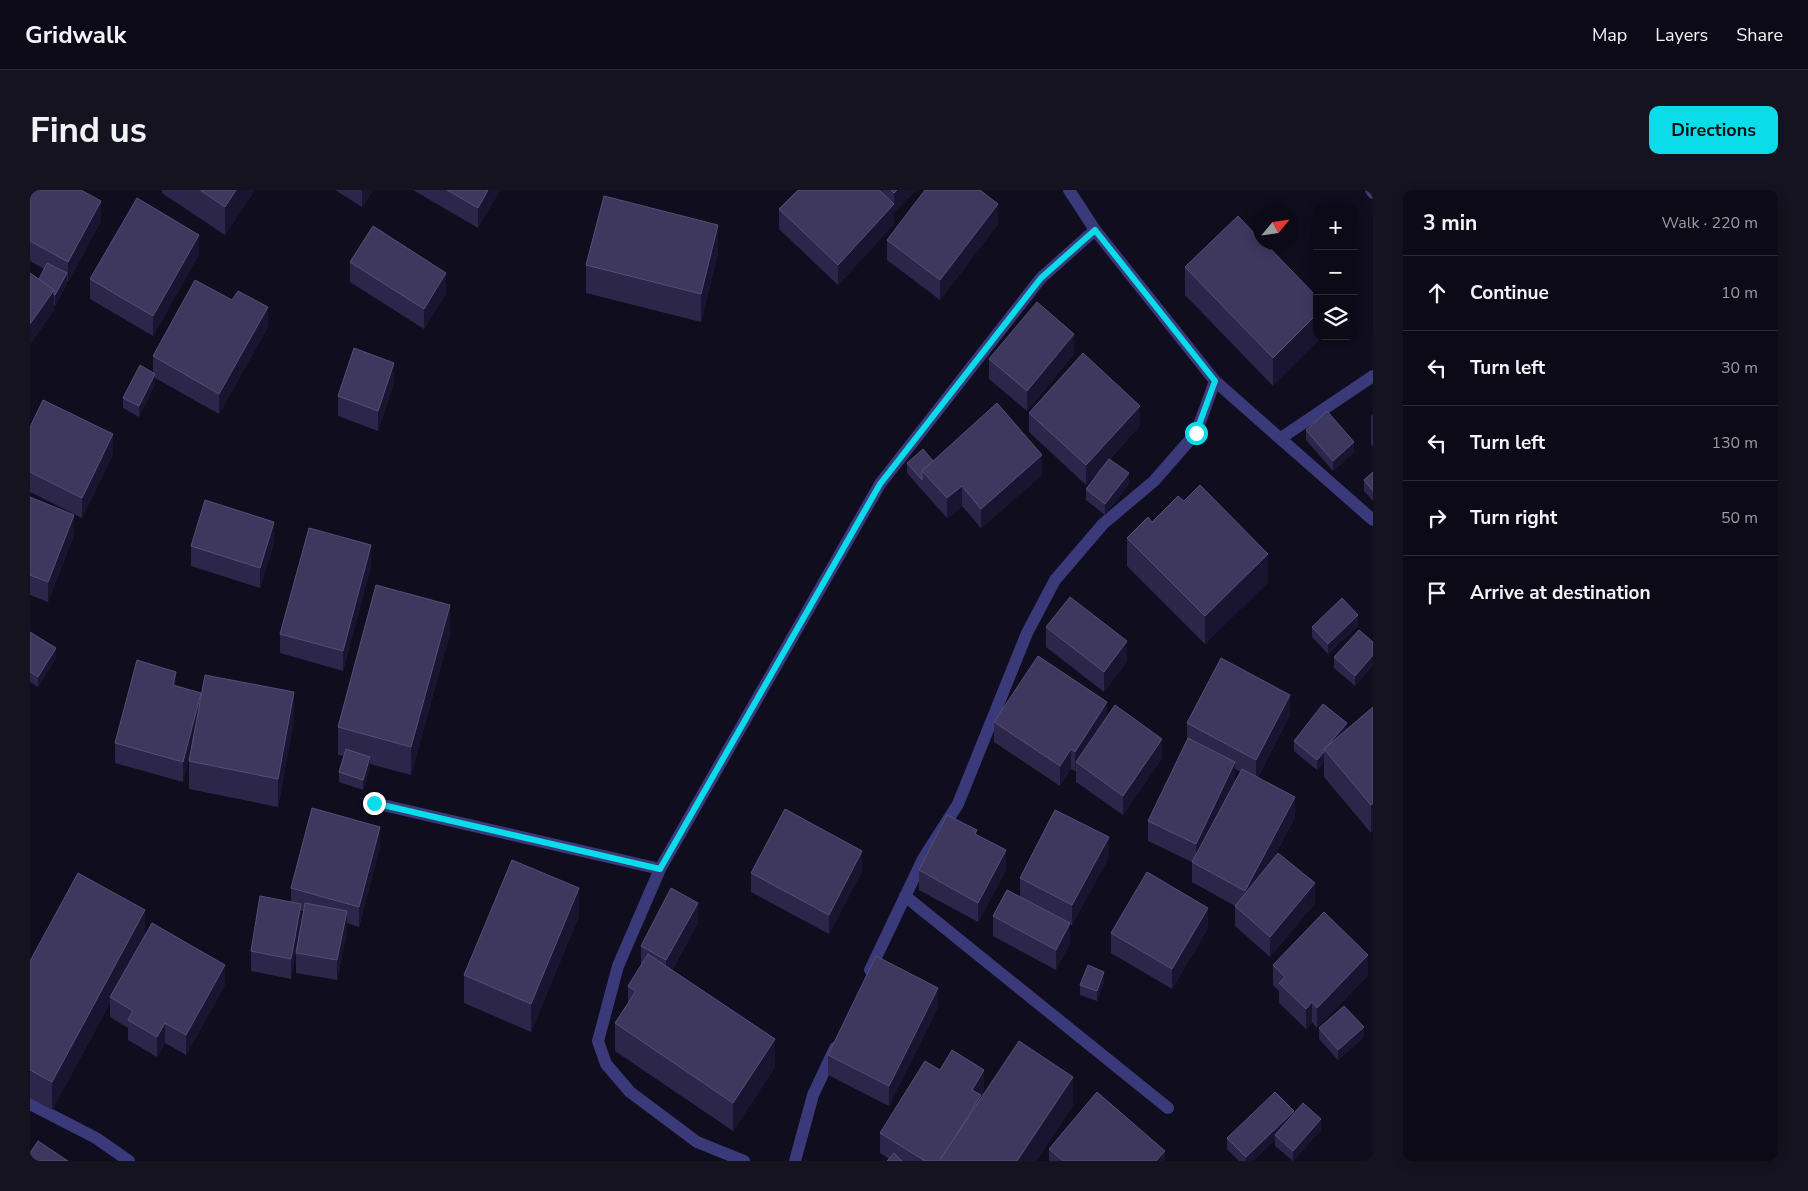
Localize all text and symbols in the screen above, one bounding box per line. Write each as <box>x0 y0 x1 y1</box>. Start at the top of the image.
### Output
text: Gridwalk <box>25 19 126 51</box>
text: Map <box>1592 23 1627 47</box>
text: Layers <box>1655 23 1708 47</box>
text: Share <box>1736 23 1783 47</box>
button: Directions <box>1649 106 1778 154</box>
text: Find us <box>30 107 147 154</box>
north arrow <box>1253 205 1298 250</box>
map controls <box>1313 205 1358 340</box>
button: + <box>1313 205 1358 250</box>
text: 3 min <box>1423 209 1477 237</box>
text: Walk · 220 m <box>1662 212 1758 234</box>
button: − <box>1313 250 1358 295</box>
icon: ahead <box>1423 279 1451 307</box>
text: Continue <box>1470 280 1549 306</box>
text: 10 m <box>1721 282 1758 304</box>
button: layers <box>1313 295 1358 340</box>
icon: left <box>1423 354 1451 382</box>
text: Turn left <box>1470 355 1545 381</box>
text: 30 m <box>1721 357 1758 379</box>
route start <box>1185 422 1208 445</box>
icon: left <box>1423 429 1451 457</box>
text: Turn left <box>1470 430 1545 456</box>
text: 130 m <box>1711 432 1758 454</box>
icon: right <box>1423 504 1451 532</box>
text: Turn right <box>1470 505 1557 531</box>
text: 50 m <box>1721 507 1758 529</box>
icon: arrive <box>1423 579 1451 607</box>
text: Arrive at destination <box>1470 580 1651 606</box>
route end <box>363 792 386 815</box>

